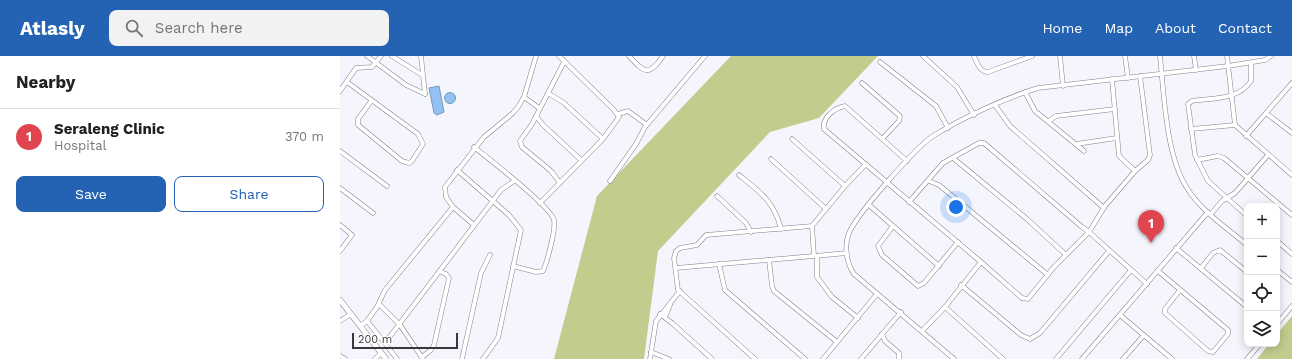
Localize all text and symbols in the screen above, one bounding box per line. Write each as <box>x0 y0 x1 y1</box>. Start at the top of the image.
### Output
search box <box>109 10 389 46</box>
text: Atlasly <box>20 17 85 40</box>
icon: search <box>123 17 145 39</box>
text: Search here <box>155 19 243 37</box>
text: Home <box>1042 20 1082 36</box>
text: Map <box>1104 20 1133 36</box>
text: About <box>1155 20 1196 36</box>
text: Contact <box>1218 20 1272 36</box>
text: Nearby <box>16 72 75 92</box>
text: Seraleng Clinic <box>54 120 165 138</box>
text: 1 <box>26 129 32 144</box>
text: 370 m <box>285 129 324 144</box>
text: Hospital <box>54 138 106 153</box>
button: Save <box>16 176 166 212</box>
button: Share <box>174 176 324 212</box>
your location <box>946 197 966 217</box>
map controls <box>1244 203 1280 347</box>
button: + <box>1244 203 1280 239</box>
pin: 1 <box>1138 210 1164 243</box>
button: − <box>1244 239 1280 275</box>
button: locate <box>1244 275 1280 311</box>
button: layers <box>1244 311 1280 347</box>
scale bar <box>352 331 458 350</box>
text: 200 m <box>358 333 392 346</box>

